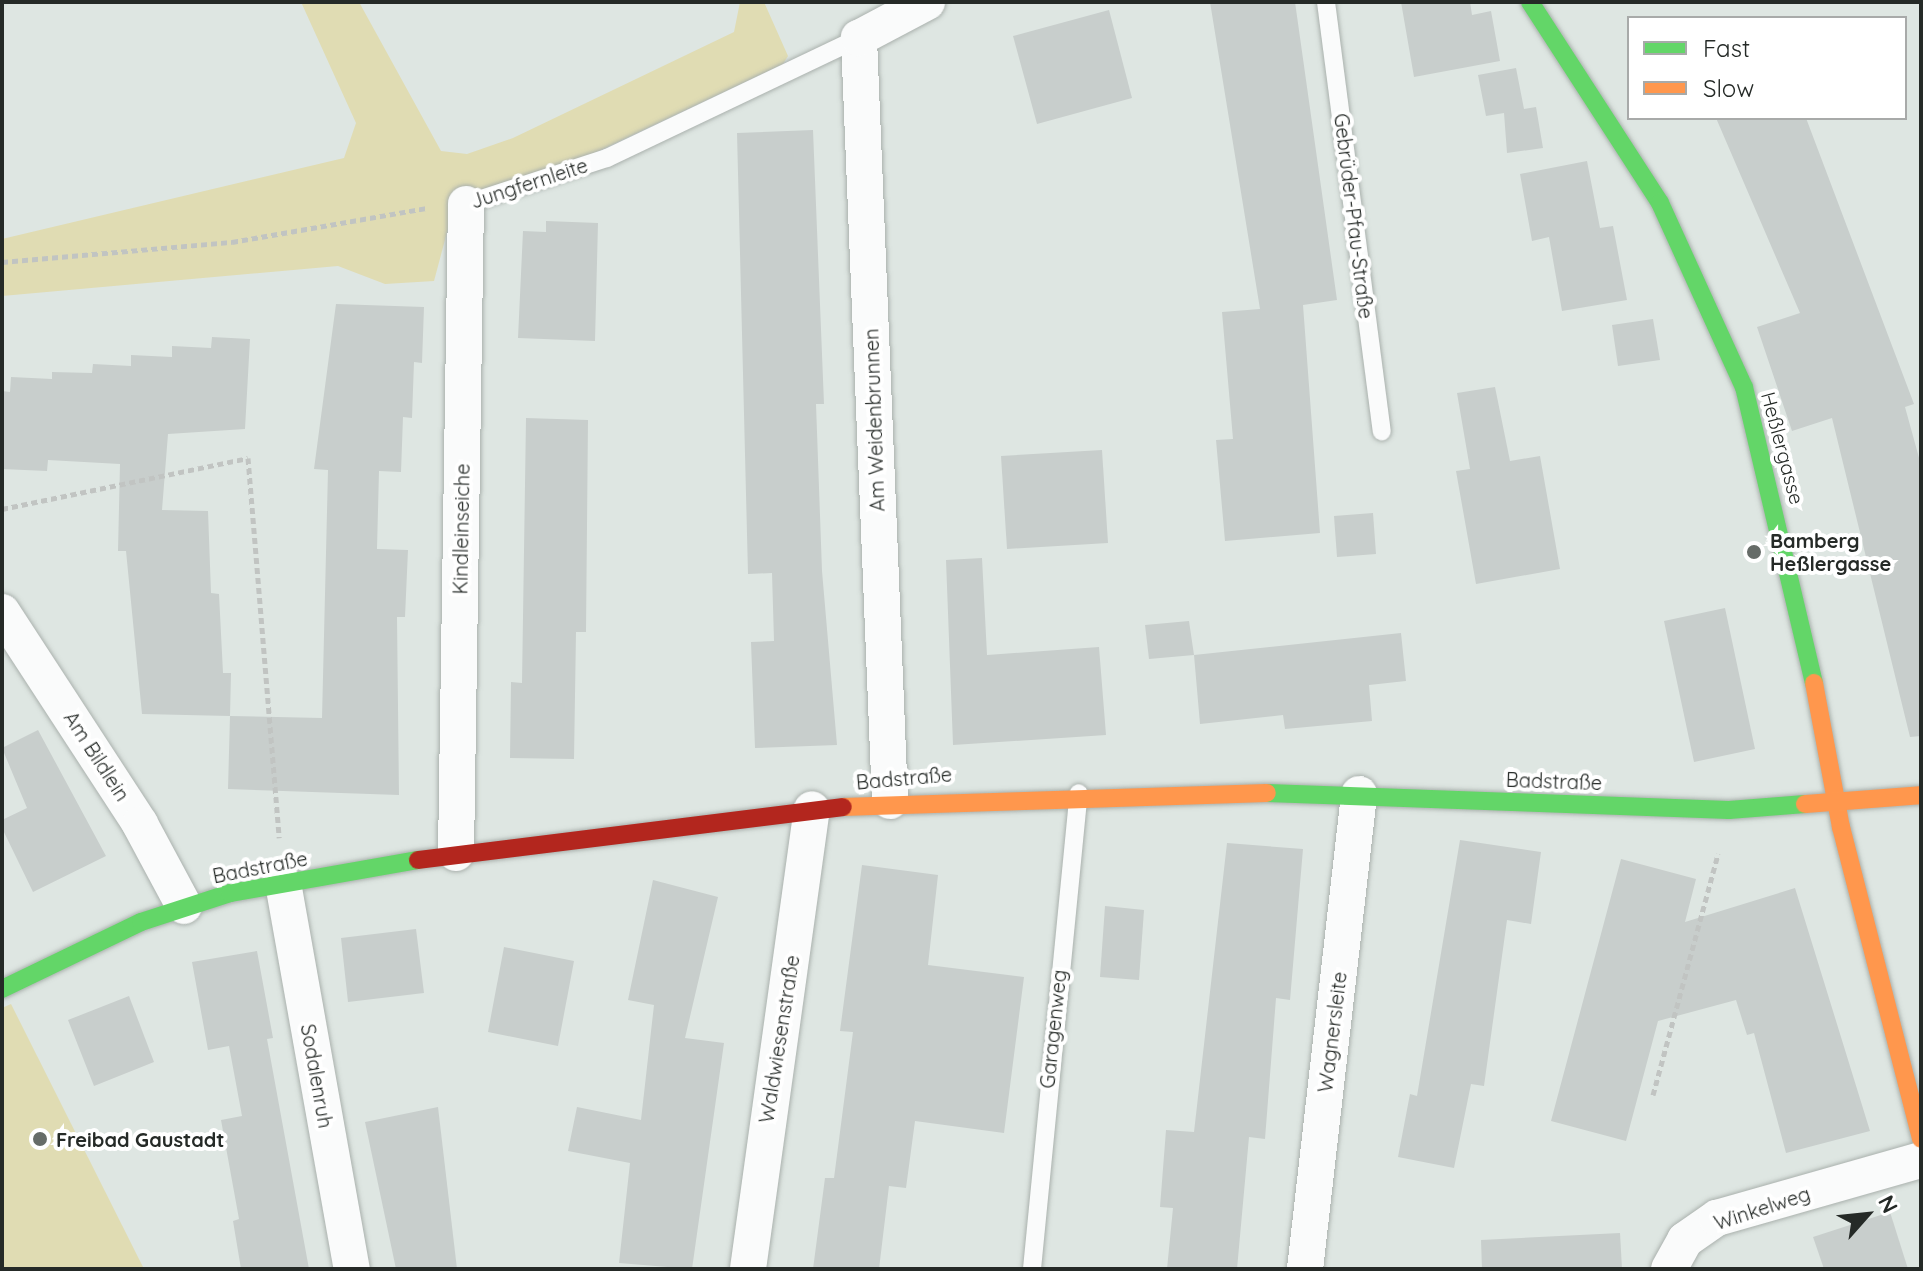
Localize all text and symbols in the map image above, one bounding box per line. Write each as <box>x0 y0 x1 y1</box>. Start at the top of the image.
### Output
legend <box>1627 16 1907 120</box>
text: Fast <box>1703 33 1750 63</box>
text: Slow <box>1703 73 1754 103</box>
street label: Gebrüder-Pfau-Straße <box>1329 112 1379 320</box>
street label: Jungfernleite <box>467 153 591 213</box>
street label: Am Weidenbrunnen <box>859 328 889 512</box>
street label: Heßlergasse <box>1756 389 1810 507</box>
street label: Kindleinseiche <box>448 463 474 595</box>
place label: Bamberg Heßlergasse <box>1770 528 1891 575</box>
marker: Bamberg Heßlergasse <box>1745 543 1763 561</box>
street label: Am Bildlein <box>59 707 135 805</box>
street label: Badstraße <box>855 762 953 794</box>
street label: Badstraße <box>1505 767 1603 795</box>
street label: Badstraße <box>210 846 310 888</box>
street label: Waldwiesenstraße <box>754 953 804 1125</box>
street label: Garagenweg <box>1035 968 1071 1090</box>
street label: Wagnersleite <box>1313 970 1351 1094</box>
street label: Sodalenruh <box>296 1022 338 1130</box>
place label: Freibad Gaustadt <box>56 1127 225 1151</box>
marker: Freibad Gaustadt <box>31 1130 49 1148</box>
north arrow <box>1827 1175 1907 1255</box>
street label: Winkelweg <box>1711 1181 1813 1235</box>
text: N <box>1872 1191 1905 1218</box>

